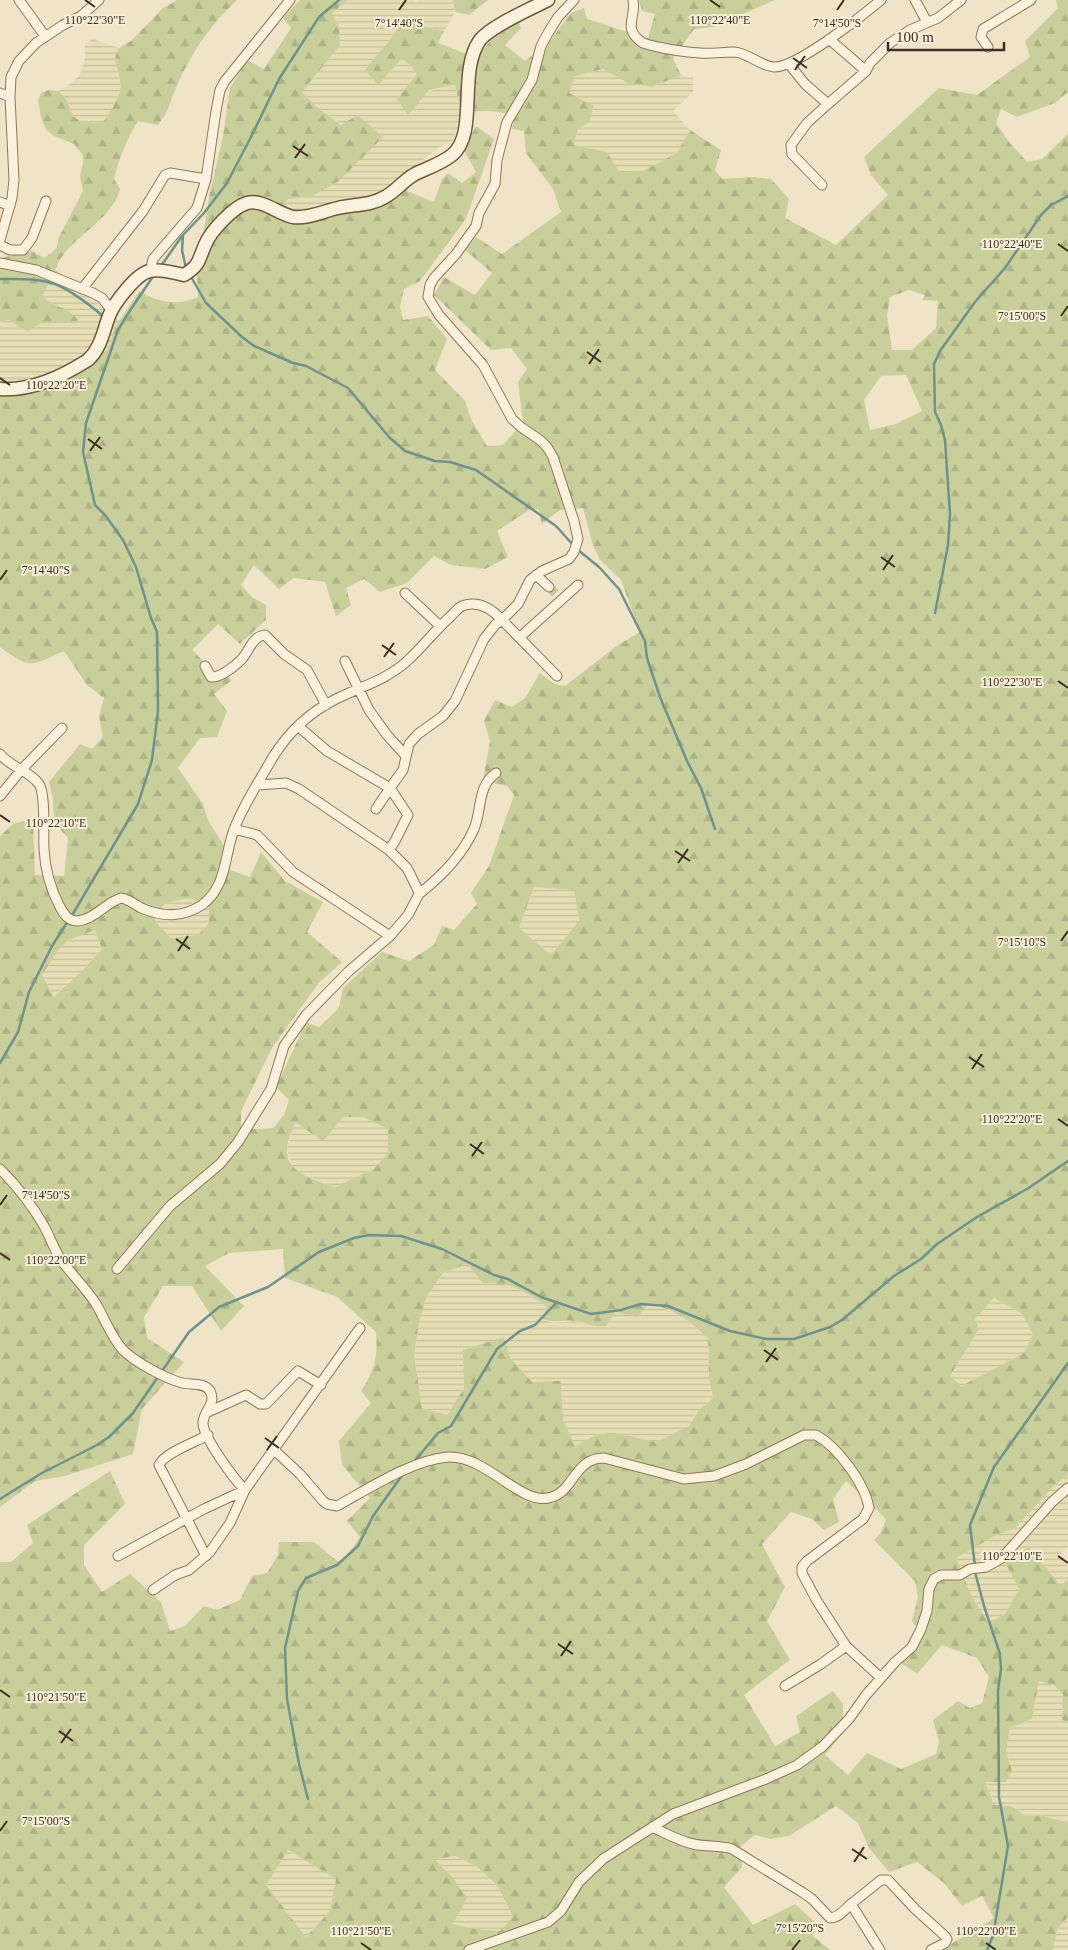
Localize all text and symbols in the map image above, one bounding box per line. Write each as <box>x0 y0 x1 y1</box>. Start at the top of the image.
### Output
text: 110°22'30"E <box>65 13 125 27</box>
text: 110°22'40"E <box>690 13 750 27</box>
text: 7°14'40"S <box>375 16 423 30</box>
text: 7°14'50"S <box>813 16 861 30</box>
scale bar <box>888 20 1004 52</box>
text: 100 m <box>896 29 934 45</box>
text: 110°22'40"E <box>982 237 1042 251</box>
text: 7°15'00"S <box>998 309 1046 323</box>
text: 110°22'20"E <box>26 378 86 392</box>
text: 7°14'40"S <box>22 563 70 577</box>
text: 110°22'30"E <box>982 675 1042 689</box>
text: 110°22'10"E <box>26 816 86 830</box>
text: 7°15'10"S <box>998 935 1046 949</box>
text: 110°22'20"E <box>982 1112 1042 1126</box>
text: 7°14'50"S <box>22 1188 70 1202</box>
text: 110°22'00"E <box>26 1253 86 1267</box>
text: 110°22'10"E <box>982 1549 1042 1563</box>
text: 110°21'50"E <box>26 1690 86 1704</box>
text: 7°15'00"S <box>22 1814 70 1828</box>
text: 7°15'20"S <box>776 1921 824 1935</box>
text: 110°21'50"E <box>331 1924 391 1938</box>
text: 110°22'00"E <box>956 1924 1016 1938</box>

